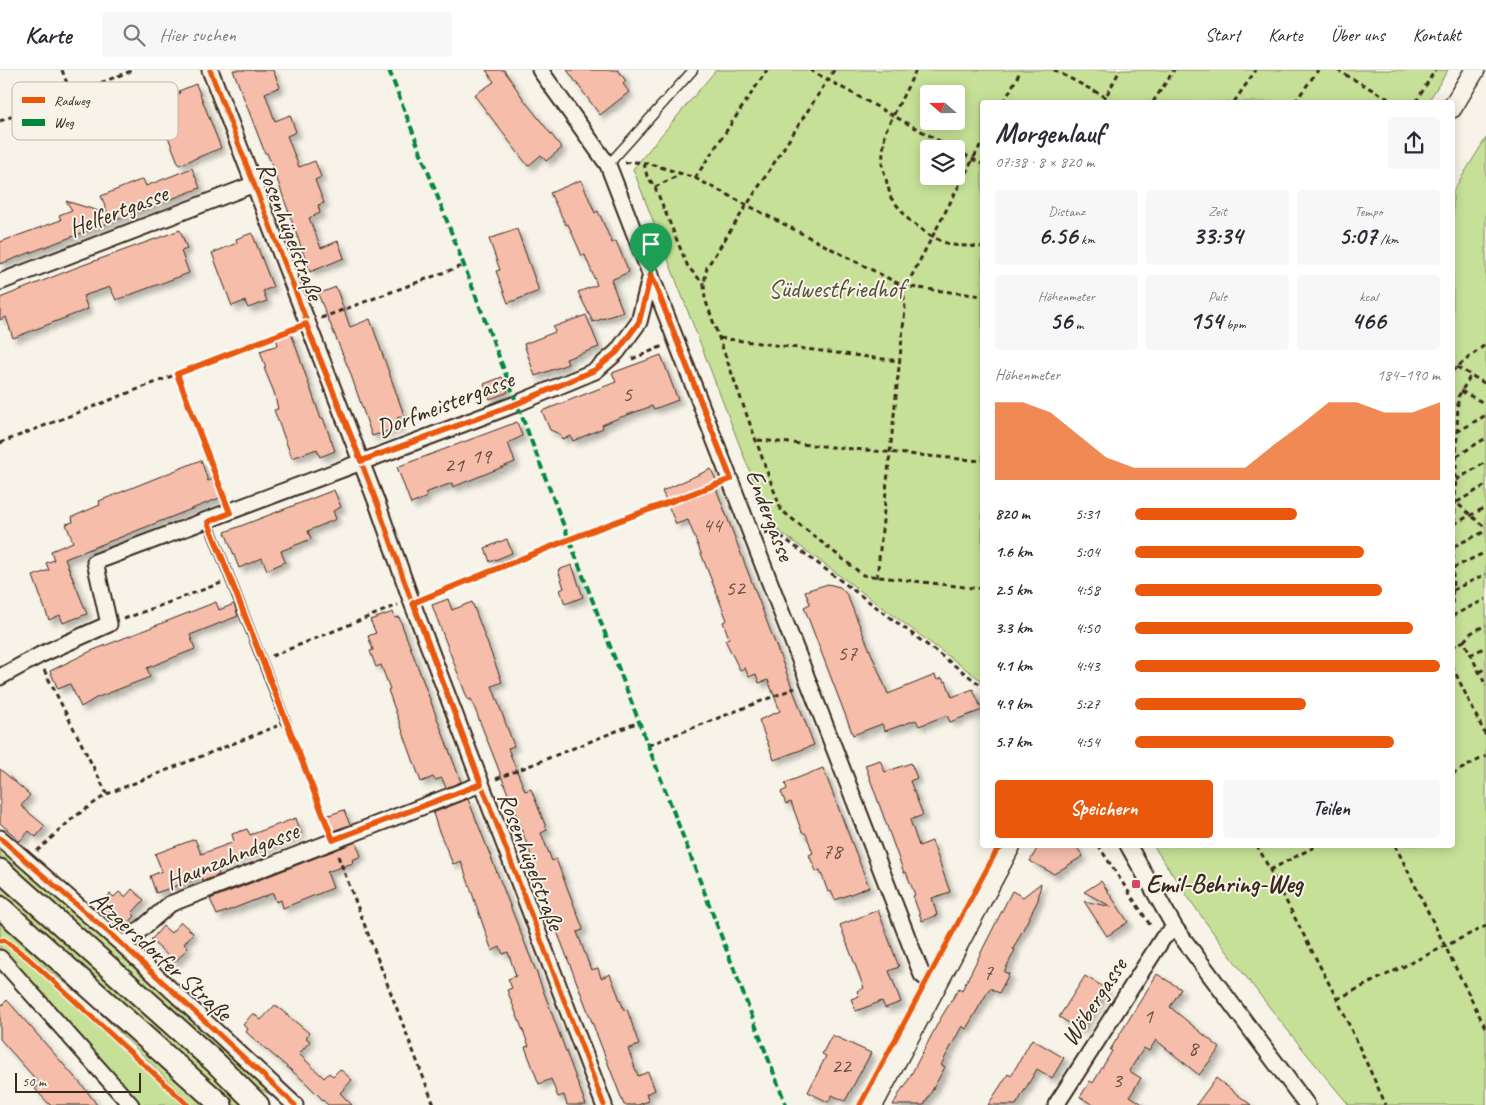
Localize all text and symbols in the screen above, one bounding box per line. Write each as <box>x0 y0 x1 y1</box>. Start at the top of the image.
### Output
search box <box>102 12 452 57</box>
text: Karte <box>25 20 72 50</box>
icon: search <box>120 21 148 49</box>
text: Hier suchen <box>160 23 236 47</box>
text: Start <box>1205 24 1240 46</box>
text: Karte <box>1268 24 1303 46</box>
text: Über uns <box>1331 24 1385 46</box>
text: Kontakt <box>1413 24 1461 46</box>
legend <box>12 82 178 140</box>
north arrow <box>920 85 965 130</box>
map controls <box>920 85 965 185</box>
text: Radweg <box>54 92 91 109</box>
text: Weg <box>54 114 75 131</box>
text: Morgenlauf <box>995 115 1104 150</box>
button: share <box>1388 117 1440 169</box>
button: layers <box>920 140 965 185</box>
text: 07:38 · 8 × 820 m <box>995 152 1094 172</box>
street label: Rosenhügelstraße <box>249 157 332 306</box>
street label: Helfertgasse <box>64 177 174 245</box>
text: Distanz <box>1048 203 1085 220</box>
text: Zeit <box>1208 203 1227 220</box>
text: Tempo <box>1355 203 1382 220</box>
text: 6.56 <box>1038 220 1078 252</box>
text: 33:34 <box>1193 220 1242 252</box>
text: 5:07 <box>1339 220 1377 252</box>
pin <box>630 223 672 274</box>
icon: arrive <box>637 230 665 258</box>
text: km <box>1078 231 1095 248</box>
text: /km <box>1377 231 1398 248</box>
park label: Südwestfriedhof <box>768 273 909 305</box>
text: Höhenmeter <box>1038 288 1095 305</box>
text: Puls <box>1208 288 1227 305</box>
text: kcal <box>1359 288 1378 305</box>
text: 56 <box>1050 305 1072 337</box>
text: 154 <box>1190 305 1223 337</box>
text: 466 <box>1351 305 1386 337</box>
text: m <box>1072 316 1083 333</box>
text: bpm <box>1223 316 1245 333</box>
street label: Dorfmeistergasse <box>372 362 520 445</box>
text: Höhenmeter <box>995 365 1060 385</box>
text: 184–190 m <box>1377 365 1440 385</box>
house number: 5 <box>622 380 633 408</box>
house number: 19 <box>471 442 493 470</box>
house number: 21 <box>444 451 465 479</box>
street label: Endergasse <box>738 465 803 567</box>
text: 820 m <box>995 504 1030 524</box>
text: 5:31 <box>1075 504 1100 524</box>
house number: 44 <box>702 511 724 539</box>
text: 1.6 km <box>995 542 1033 562</box>
text: 5:04 <box>1075 542 1100 562</box>
house number: 52 <box>725 574 747 602</box>
text: 2.5 km <box>995 580 1032 600</box>
text: 4:58 <box>1075 580 1100 600</box>
text: 3.3 km <box>995 618 1032 638</box>
text: 4:50 <box>1075 618 1100 638</box>
house number: 57 <box>837 639 858 667</box>
text: 4.1 km <box>995 656 1032 676</box>
text: 4:43 <box>1075 656 1100 676</box>
text: 4.9 km <box>995 694 1032 714</box>
text: 5:27 <box>1075 694 1100 714</box>
text: 5.7 km <box>995 732 1032 752</box>
text: 4:54 <box>1075 732 1100 752</box>
button: Speichern <box>995 780 1213 838</box>
button: Teilen <box>1223 780 1440 838</box>
street label: Rosenhügelstraße <box>490 787 573 936</box>
street label: Haunzahndgasse <box>161 814 305 897</box>
house number: 78 <box>822 837 844 865</box>
place label: Emil-Behring-Weg <box>1146 868 1305 900</box>
marker: Emil-Behring-Weg <box>1130 878 1142 890</box>
street label: Atzgersdorfer Straße <box>83 884 240 1029</box>
street label: Wöbergasse <box>1054 950 1135 1052</box>
house number: 7 <box>983 958 994 986</box>
house number: 1 <box>1143 1002 1154 1030</box>
house number: 8 <box>1188 1034 1200 1062</box>
house number: 22 <box>831 1052 853 1080</box>
house number: 3 <box>1112 1066 1124 1094</box>
scale bar <box>15 1070 141 1093</box>
text: 50 m <box>22 1073 46 1090</box>

